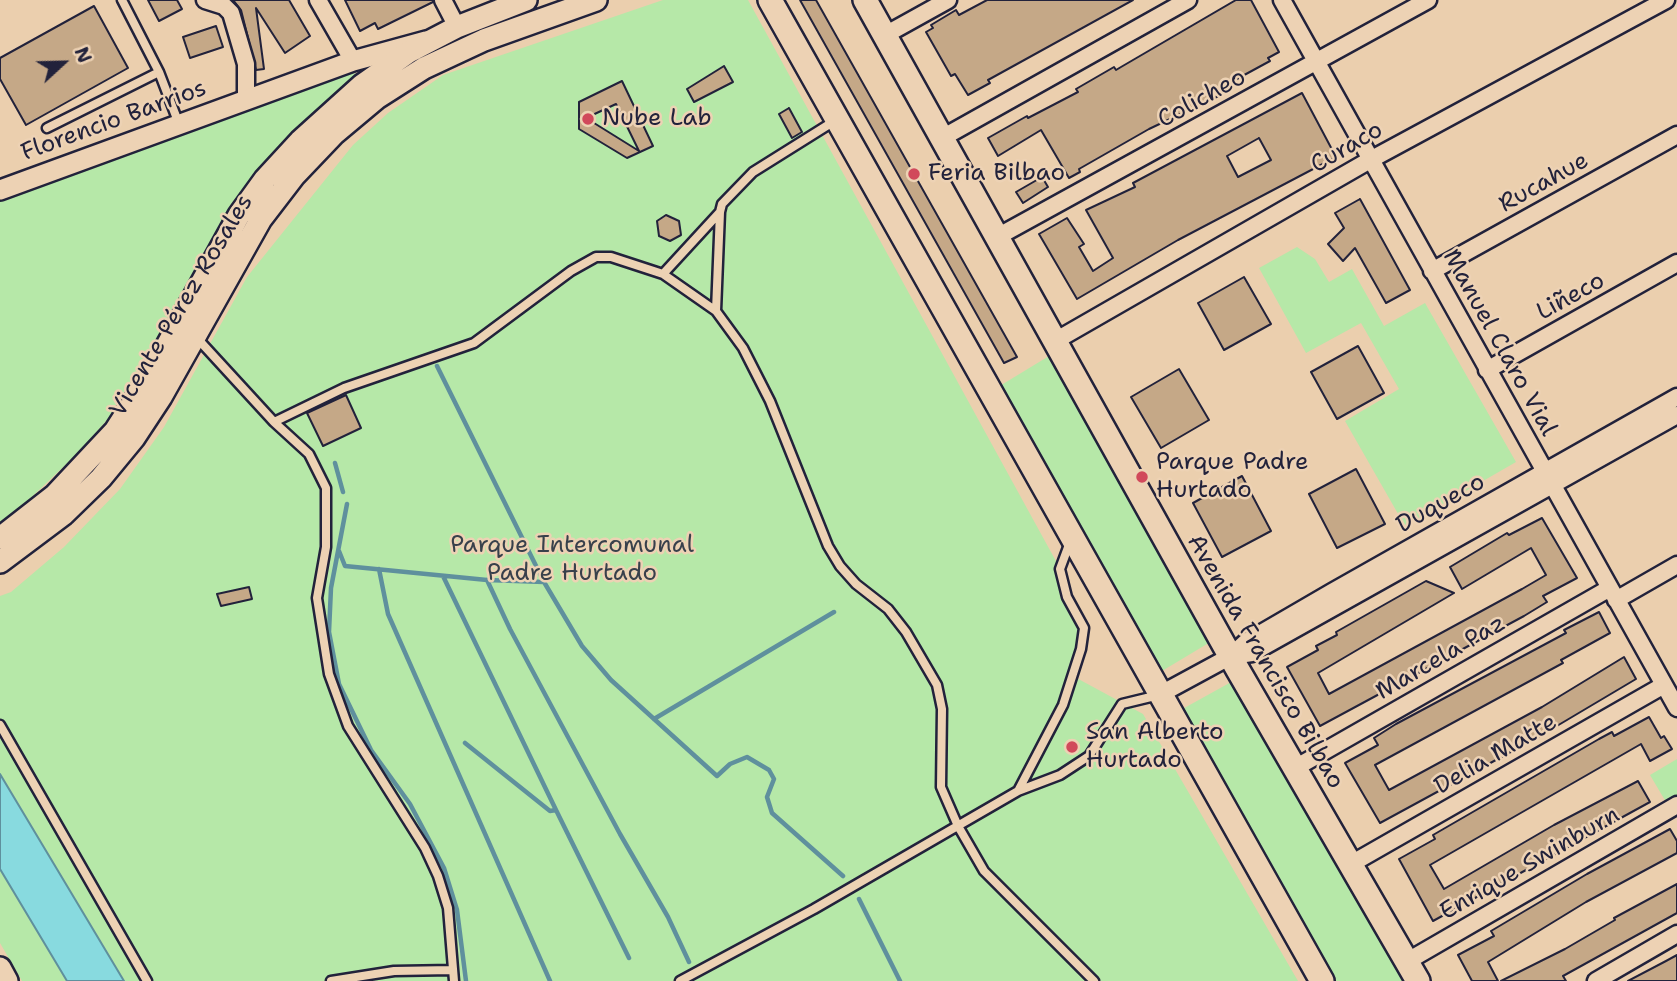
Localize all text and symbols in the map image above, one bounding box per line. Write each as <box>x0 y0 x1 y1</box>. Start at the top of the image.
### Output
north arrow <box>28 28 98 98</box>
text: N <box>69 43 97 67</box>
street label: Colicheo <box>1153 63 1251 135</box>
street label: Florencio Barrios <box>18 74 210 168</box>
place label: Nube Lab <box>602 105 712 133</box>
marker: Nube Lab <box>580 111 596 127</box>
street label: Curaco <box>1306 116 1388 180</box>
street label: Rucahue <box>1494 147 1594 219</box>
place label: Feria Bilbao <box>928 160 1065 188</box>
marker: Feria Bilbao <box>906 166 922 182</box>
street label: Vicente Pérez Rosales <box>104 190 260 422</box>
street label: Manuel Claro Vial <box>1436 245 1562 441</box>
street label: Liñeco <box>1532 267 1610 327</box>
place label: Parque Padre Hurtado <box>1156 449 1309 505</box>
street label: Duqueco <box>1392 468 1490 540</box>
marker: Parque Padre Hurtado <box>1134 469 1150 485</box>
street label: Avenida Francisco Bilbao <box>1180 530 1350 794</box>
park label: Parque Intercomunal Padre Hurtado <box>450 532 694 588</box>
street label: Marcela Paz <box>1371 609 1511 707</box>
street label: Delia Matte <box>1430 708 1562 802</box>
place label: San Alberto Hurtado <box>1086 719 1224 775</box>
marker: San Alberto Hurtado <box>1064 739 1080 755</box>
street label: Enrique Swinburn <box>1435 801 1625 927</box>

